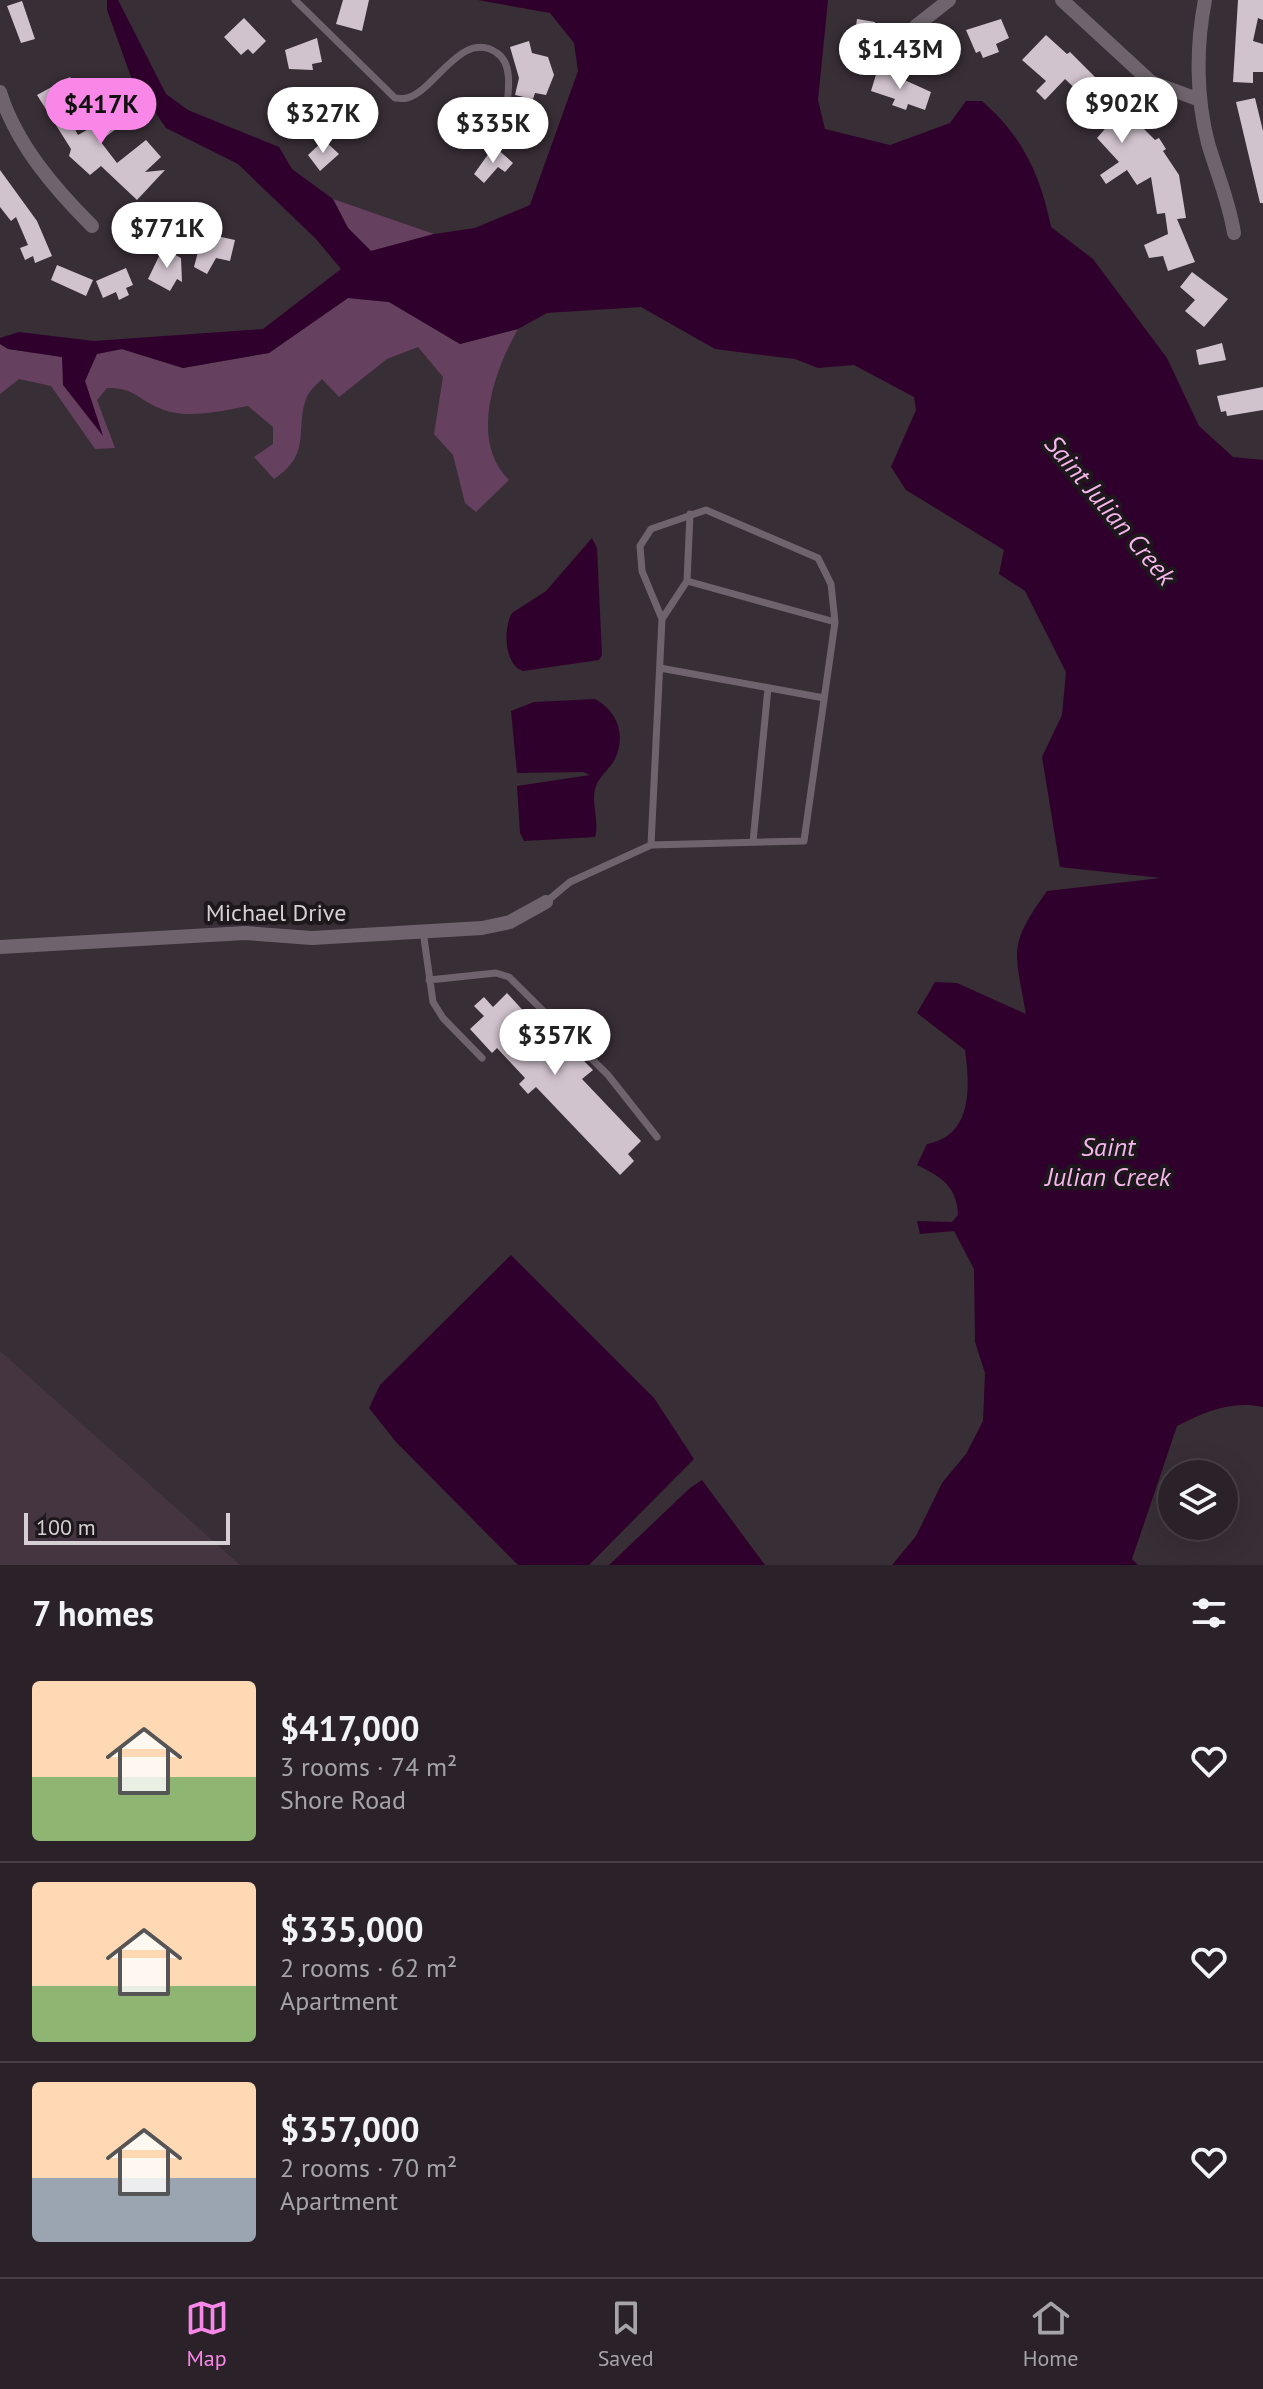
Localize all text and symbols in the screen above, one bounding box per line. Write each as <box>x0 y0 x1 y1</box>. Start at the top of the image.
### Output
pin: $1.43M <box>835 23 965 91</box>
text: $1.43M <box>857 32 943 65</box>
pin: $902K <box>1066 77 1178 145</box>
pin: $417K <box>45 78 157 146</box>
text: $902K <box>1084 86 1160 119</box>
text: $417K <box>63 87 139 120</box>
pin: $327K <box>267 87 379 155</box>
text: $327K <box>285 96 361 129</box>
pin: $335K <box>437 97 549 165</box>
text: $335K <box>455 106 531 139</box>
pin: $771K <box>111 202 223 270</box>
text: $771K <box>129 211 205 244</box>
water label: Saint Julian Creek <box>1038 428 1184 593</box>
street label: Michael Drive <box>206 897 346 928</box>
pin: $357K <box>499 1009 611 1077</box>
text: $357K <box>517 1018 593 1051</box>
water label: Saint Julian Creek <box>1043 1130 1172 1193</box>
map controls <box>1158 1460 1238 1540</box>
button: layers <box>1158 1460 1238 1540</box>
scale bar <box>24 1509 230 1545</box>
text: 100 m <box>36 1513 96 1541</box>
text: 7 homes <box>32 1591 154 1635</box>
icon: filters <box>1187 1591 1231 1635</box>
text: $417,000 <box>280 1706 419 1750</box>
icon: home <box>96 1713 192 1809</box>
icon: heart <box>1187 1739 1231 1783</box>
text: 3 rooms · 74 m² <box>280 1750 457 1783</box>
text: Shore Road <box>280 1783 406 1816</box>
text: $335,000 <box>280 1907 424 1951</box>
icon: home <box>96 1914 192 2010</box>
icon: heart <box>1187 1940 1231 1984</box>
text: 2 rooms · 62 m² <box>280 1951 457 1984</box>
text: Apartment <box>280 1984 398 2017</box>
text: $357,000 <box>280 2107 419 2151</box>
icon: home <box>96 2114 192 2210</box>
icon: heart <box>1187 2140 1231 2184</box>
text: 2 rooms · 70 m² <box>280 2151 457 2184</box>
text: Apartment <box>280 2184 398 2217</box>
tab: Map <box>185 2296 229 2372</box>
tab: Saved <box>598 2296 654 2372</box>
tab: Home <box>1023 2296 1078 2372</box>

